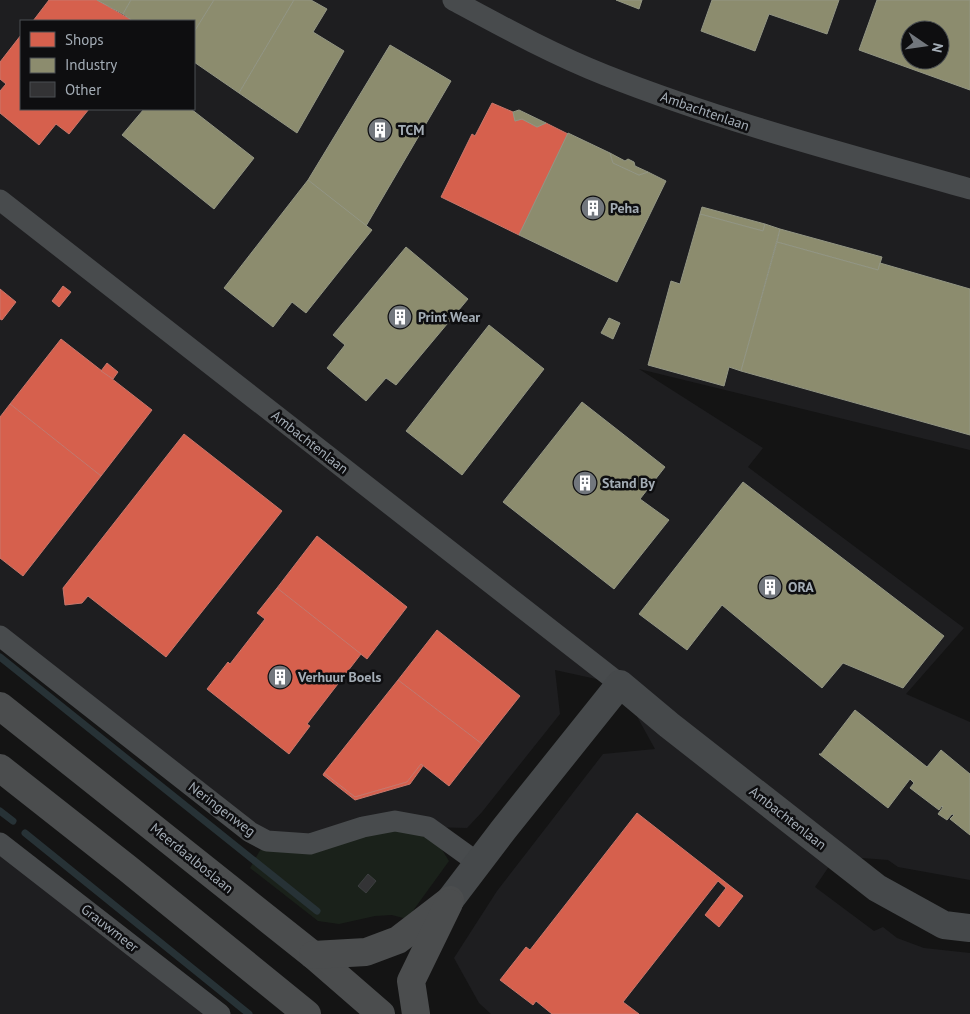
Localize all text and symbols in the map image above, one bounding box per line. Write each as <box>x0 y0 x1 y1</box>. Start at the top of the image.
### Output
legend <box>20 20 195 110</box>
north arrow <box>900 20 950 70</box>
text: Shops <box>65 30 104 49</box>
text: N <box>928 41 947 54</box>
text: Industry <box>65 55 117 74</box>
text: Other <box>65 80 101 99</box>
street label: Ambachtenlaan <box>658 87 752 135</box>
building icon: TCM <box>367 117 393 143</box>
place label: TCM <box>398 121 424 139</box>
building icon: Peha <box>580 195 606 221</box>
place label: Peha <box>610 199 639 217</box>
building icon: Print Wear <box>387 304 413 330</box>
place label: Print Wear <box>418 308 480 326</box>
street label: Ambachtenlaan <box>268 406 352 478</box>
building icon: Stand By <box>572 470 598 496</box>
place label: Stand By <box>602 474 655 492</box>
building icon: ORA <box>757 574 783 600</box>
place label: ORA <box>788 578 814 596</box>
building icon: Verhuur Boels <box>267 664 293 690</box>
place label: Verhuur Boels <box>297 668 382 686</box>
street label: Neringenweg <box>185 778 259 840</box>
street label: Ambachtenlaan <box>746 782 830 854</box>
street label: Meerdaalboslaan <box>147 819 237 897</box>
street label: Grauwmeer <box>78 900 143 956</box>

